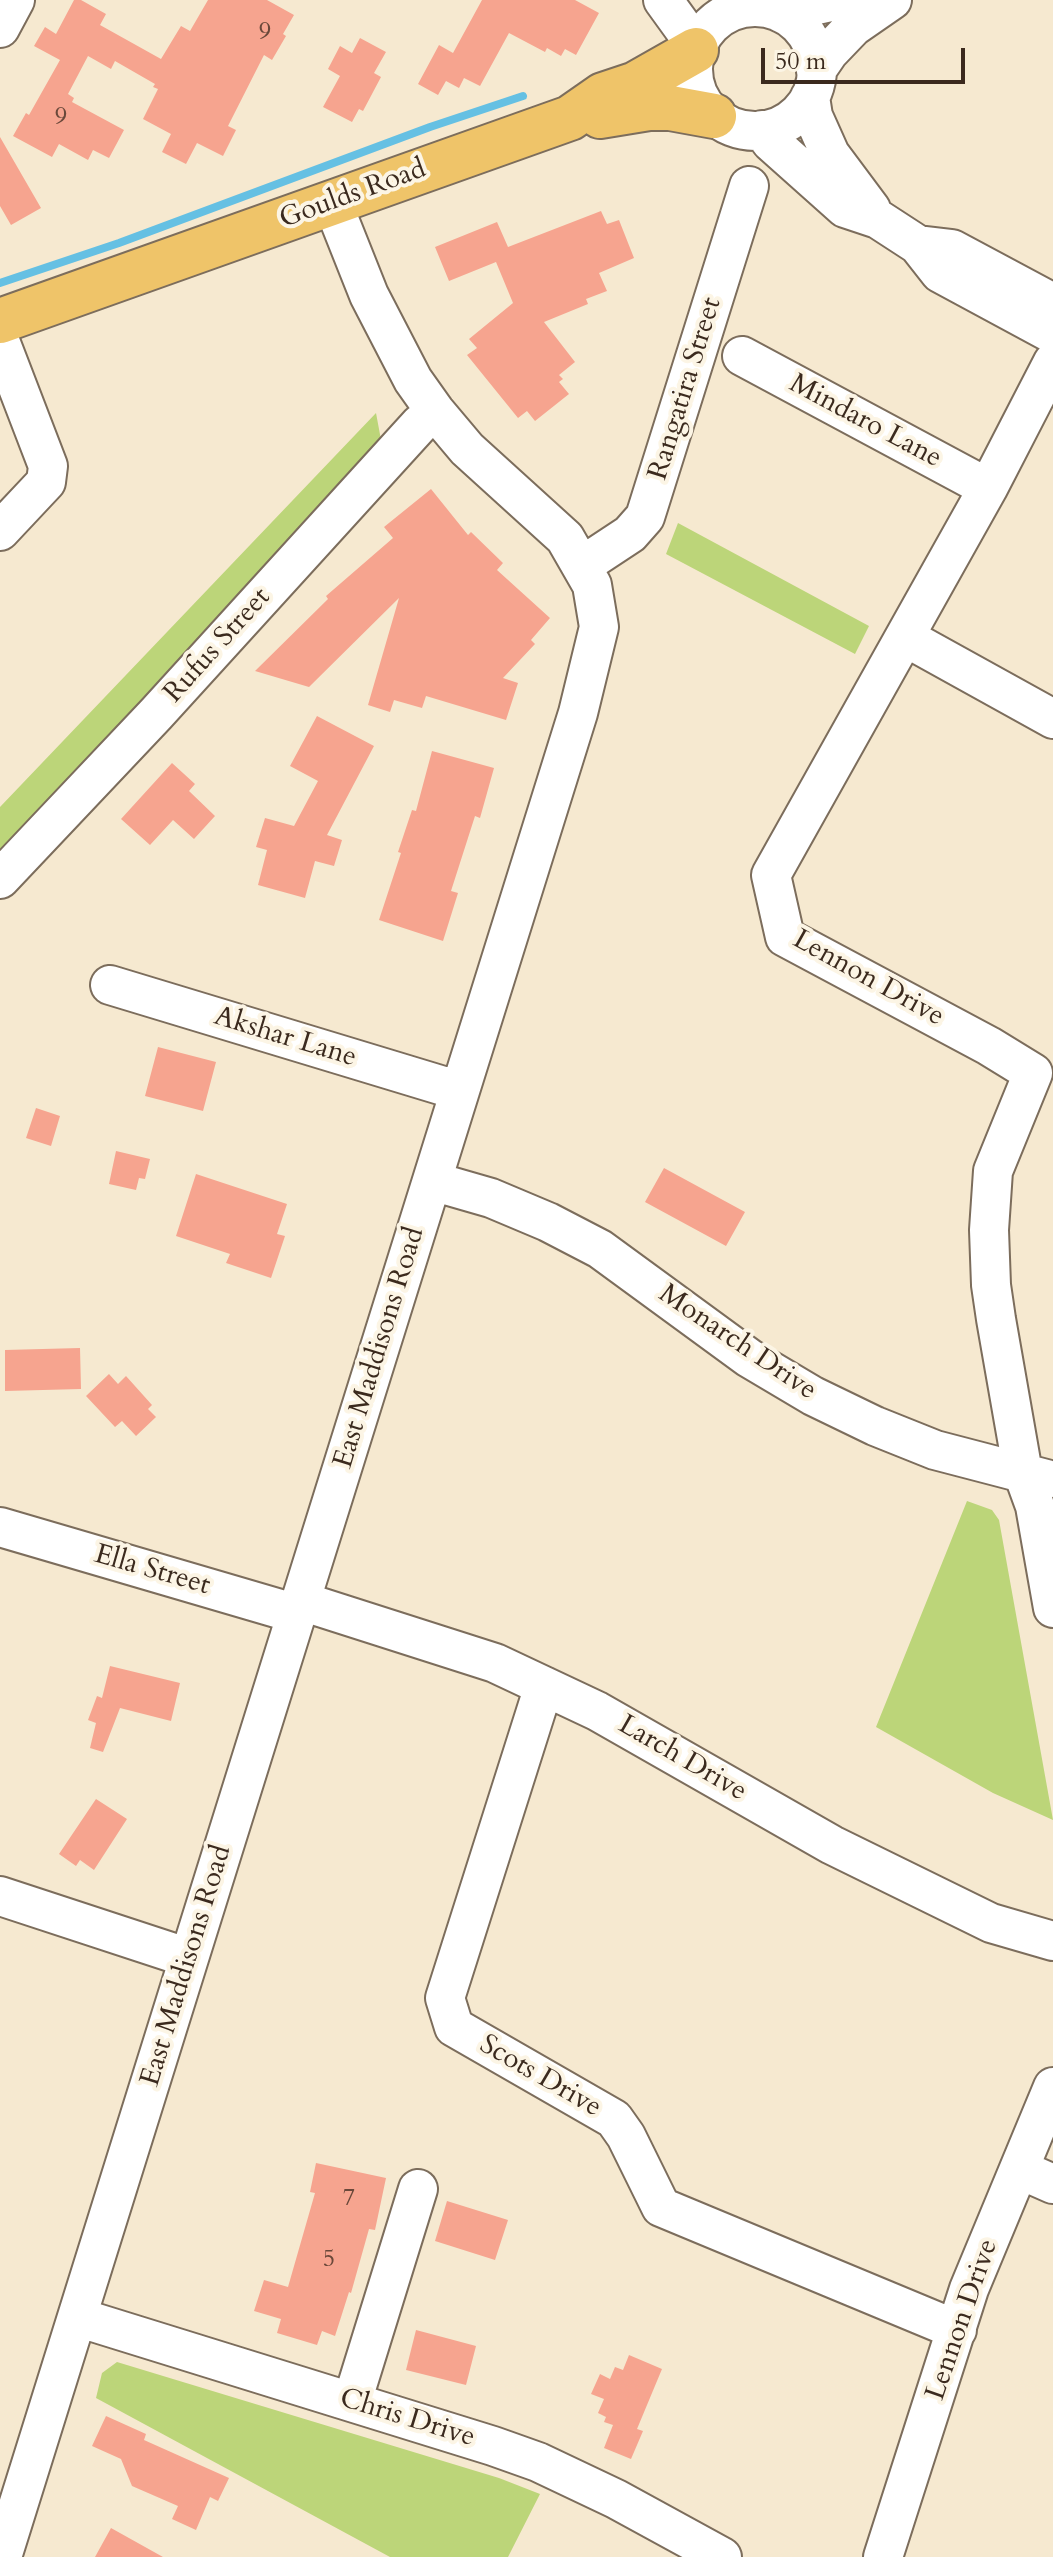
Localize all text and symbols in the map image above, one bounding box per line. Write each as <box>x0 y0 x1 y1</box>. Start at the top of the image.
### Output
house number: 9 <box>259 19 271 47</box>
scale bar <box>765 32 969 82</box>
text: 50 m <box>775 45 826 78</box>
house number: 9 <box>55 104 67 132</box>
street label: Goulds Road <box>275 153 431 237</box>
street label: Rangatira Street <box>642 294 730 484</box>
street label: Mindaro Lane <box>783 368 947 476</box>
street label: Rufus Street <box>158 582 278 710</box>
street label: Lennon Drive <box>786 924 950 1034</box>
street label: Akshar Lane <box>210 1000 360 1076</box>
street label: East Maddisons Road <box>327 1224 433 1472</box>
street label: Monarch Drive <box>652 1278 822 1408</box>
street label: Ella Street <box>90 1539 214 1603</box>
street label: Larch Drive <box>612 1709 752 1809</box>
street label: East Maddisons Road <box>134 1842 240 2090</box>
street label: Scots Drive <box>473 2029 607 2125</box>
house number: 7 <box>343 2185 355 2213</box>
street label: Lennon Drive <box>920 2235 1006 2405</box>
house number: 5 <box>323 2246 335 2274</box>
street label: Chris Drive <box>335 2383 479 2455</box>

